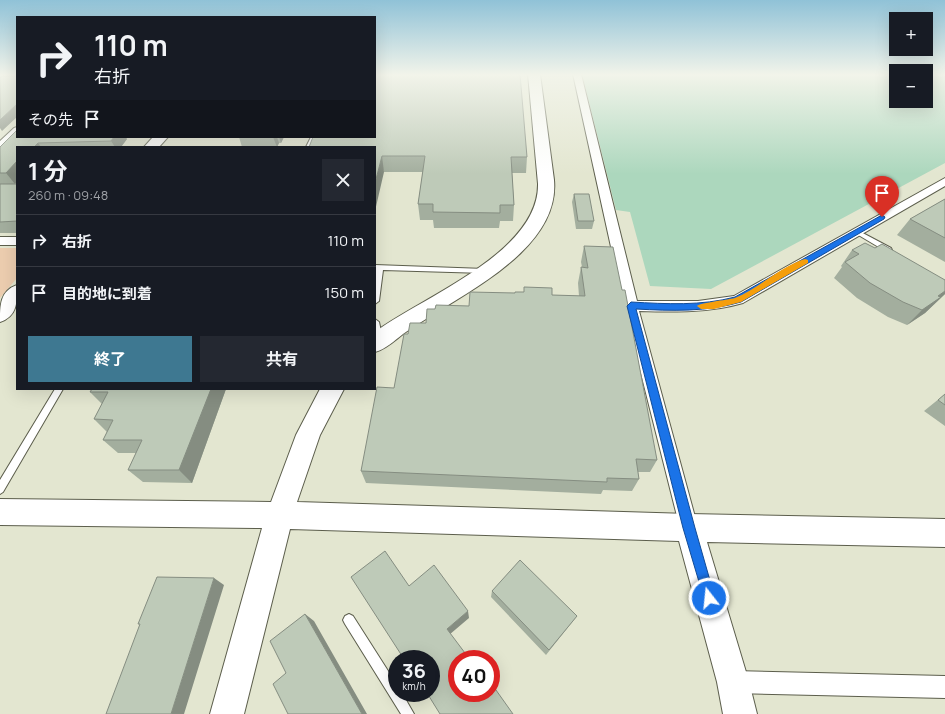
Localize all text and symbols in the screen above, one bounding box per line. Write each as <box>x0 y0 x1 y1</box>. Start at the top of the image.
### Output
map controls <box>889 12 933 108</box>
button: + <box>889 12 933 56</box>
text: 110 m <box>94 26 168 64</box>
icon: right <box>28 32 80 84</box>
text: 右折 <box>94 64 130 88</box>
button: − <box>889 64 933 108</box>
icon: arrive <box>81 108 103 130</box>
text: その先 <box>28 109 73 130</box>
text: 1 分 <box>28 154 67 187</box>
button: close <box>322 159 364 201</box>
pin <box>865 176 899 217</box>
icon: arrive <box>871 182 893 204</box>
text: 260 m · 09:48 <box>28 186 108 204</box>
icon: right <box>28 230 50 252</box>
text: 110 m <box>327 230 364 251</box>
text: 右折 <box>62 231 92 252</box>
icon: arrive <box>28 282 50 304</box>
text: 150 m <box>325 282 364 303</box>
text: 目的地に到着 <box>62 283 152 304</box>
button: 終了 <box>28 336 192 382</box>
button: 共有 <box>200 336 364 382</box>
position arrow <box>688 577 730 619</box>
speed limit sign: 40 <box>448 650 500 702</box>
text: 36 <box>402 657 426 684</box>
text: km/h <box>402 679 426 693</box>

